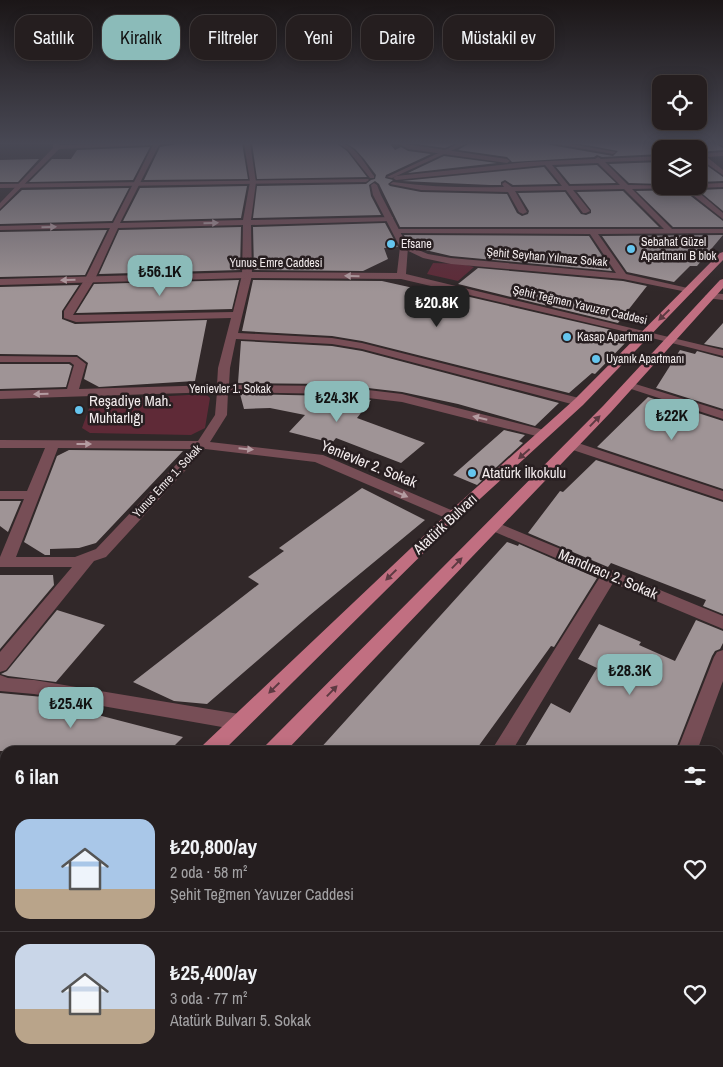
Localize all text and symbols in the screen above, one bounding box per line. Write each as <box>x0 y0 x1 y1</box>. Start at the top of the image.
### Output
chip: Satılık <box>15 15 92 60</box>
chip: Kiralık <box>102 15 180 60</box>
chip: Filtreler <box>190 15 276 60</box>
chip: Yeni <box>286 15 351 60</box>
chip: Daire <box>361 15 433 60</box>
chip: Müstakil ev <box>443 15 554 60</box>
map controls <box>652 75 707 195</box>
button: locate <box>652 75 707 130</box>
button: layers <box>652 140 707 195</box>
one-way arrow <box>203 219 219 227</box>
one-way arrow <box>41 223 57 231</box>
place label: Sebahat Güzel Apartmanı B blok <box>640 234 717 264</box>
place label: Efsane <box>401 236 432 252</box>
marker: Efsane <box>385 238 397 250</box>
marker: Sebahat Güzel Apartmanı B blok <box>625 243 637 255</box>
street label: Şehit Seyhan Yılmaz Sokak <box>486 244 608 270</box>
pin: ₺56.1K <box>119 254 201 297</box>
street label: Yunus Emre Caddesi <box>230 255 323 271</box>
text: ₺56.1K <box>138 260 182 282</box>
one-way arrow <box>344 272 360 280</box>
one-way arrow <box>59 276 75 284</box>
street label: Şehit Teğmen Yavuzer Caddesi <box>511 282 649 328</box>
pin: ₺20.8K <box>396 286 478 328</box>
text: ₺20.8K <box>415 291 459 313</box>
one-way arrow <box>658 308 670 320</box>
place label: Kasap Apartmanı <box>577 329 653 345</box>
marker: Kasap Apartmanı <box>561 331 573 343</box>
place label: Uyanık Apartmanı <box>606 351 684 367</box>
marker: Uyanık Apartmanı <box>590 353 602 365</box>
pin: ₺24.3K <box>296 380 378 423</box>
street label: Yenievler 1. Sokak <box>189 381 271 397</box>
text: ₺24.3K <box>315 386 359 408</box>
one-way arrow <box>32 390 48 398</box>
place label: Reşadiye Mah. Muhtarlığı <box>89 390 172 428</box>
pin: ₺22K <box>642 398 702 441</box>
marker: Reşadiye Mah. Muhtarlığı <box>73 404 85 416</box>
text: ₺22K <box>656 404 688 426</box>
one-way arrow <box>472 414 488 422</box>
one-way arrow <box>589 416 601 428</box>
street label: Yenievler 2. Sokak <box>318 435 421 493</box>
one-way arrow <box>76 440 92 448</box>
street label: Yunus Emre 1. Sokak <box>129 441 205 521</box>
one-way arrow <box>238 446 254 454</box>
one-way arrow <box>517 448 530 459</box>
place label: Atatürk İlkokulu <box>481 462 566 483</box>
marker: Atatürk İlkokulu <box>466 467 478 479</box>
street label: Atatürk Bulvarı <box>407 488 481 560</box>
one-way arrow <box>394 490 408 498</box>
street label: Mandıracı 2. Sokak <box>555 543 662 604</box>
one-way arrow <box>451 557 463 569</box>
one-way arrow <box>386 569 398 581</box>
pin: ₺28.3K <box>589 654 671 696</box>
text: ₺28.3K <box>608 659 652 681</box>
one-way arrow <box>269 682 281 694</box>
pin: ₺25.4K <box>30 686 112 729</box>
one-way arrow <box>325 686 337 698</box>
text: ₺25.4K <box>49 692 93 714</box>
text: 6 ilan <box>15 762 59 791</box>
icon: filters <box>681 762 709 790</box>
text: ₺20,800/ay <box>170 832 257 861</box>
icon: home <box>55 839 115 899</box>
icon: heart <box>681 855 709 883</box>
text: 2 oda · 58 m² <box>170 861 247 883</box>
text: Şehit Teğmen Yavuzer Caddesi <box>170 883 354 905</box>
text: ₺25,400/ay <box>170 958 257 987</box>
icon: home <box>55 964 115 1024</box>
icon: heart <box>681 980 709 1008</box>
text: 3 oda · 77 m² <box>170 987 247 1009</box>
text: Atatürk Bulvarı 5. Sokak <box>170 1009 311 1031</box>

